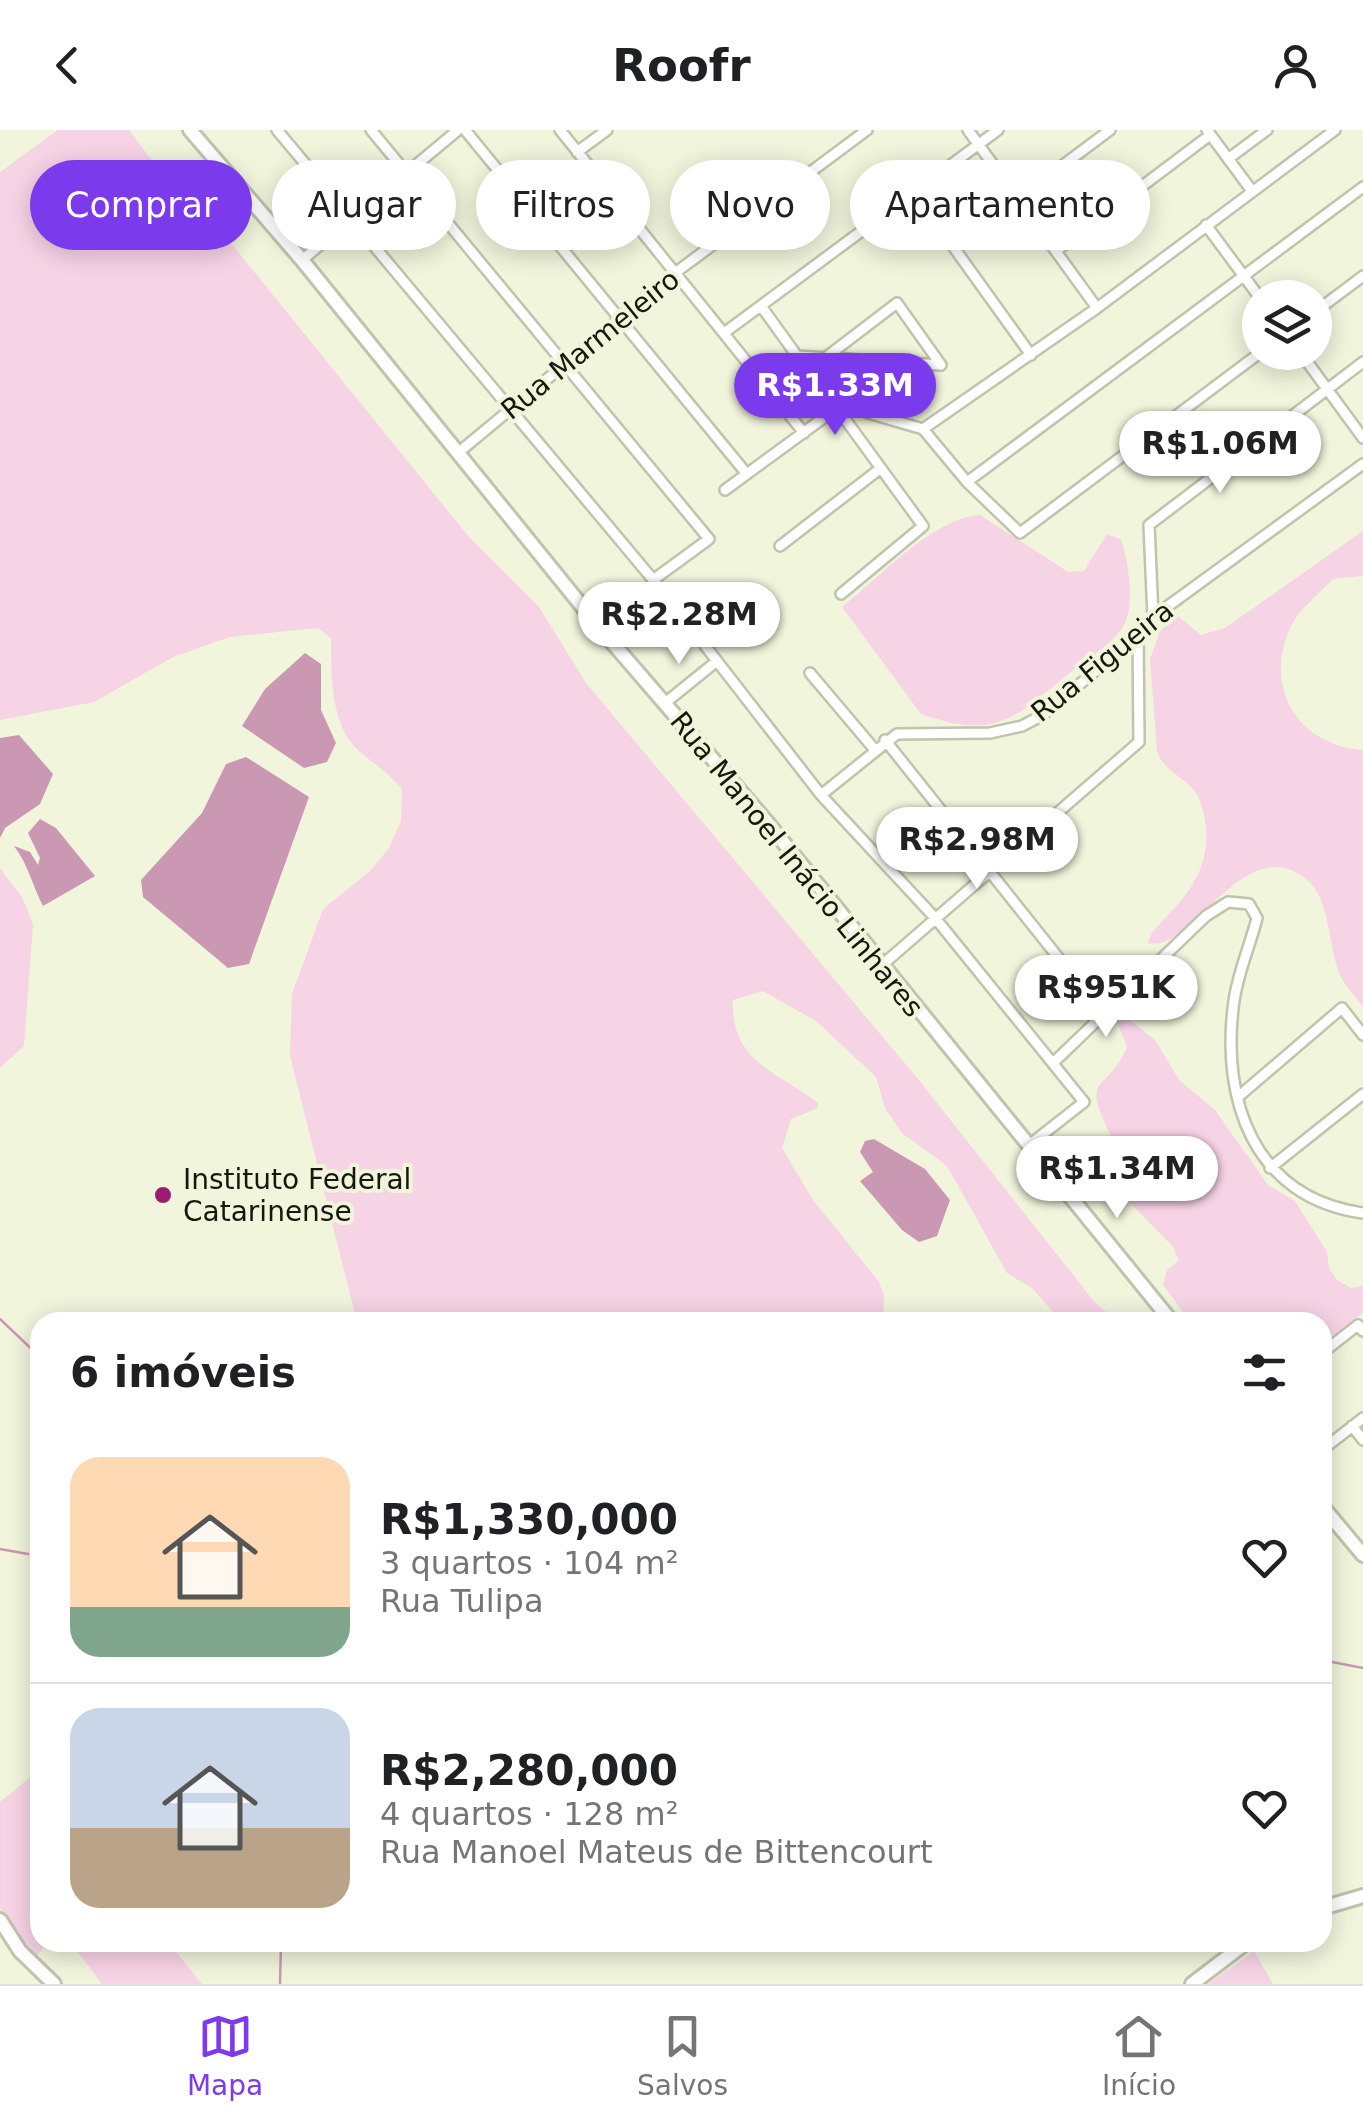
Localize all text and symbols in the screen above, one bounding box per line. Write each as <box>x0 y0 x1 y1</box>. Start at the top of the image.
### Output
icon: back <box>40 38 95 93</box>
icon: person <box>1268 38 1323 93</box>
text: Roofr <box>612 39 751 92</box>
chip: Comprar <box>30 160 252 250</box>
chip: Alugar <box>272 160 456 250</box>
chip: Filtros <box>476 160 650 250</box>
chip: Novo <box>670 160 830 250</box>
chip: Apartamento <box>850 160 1150 250</box>
street label: Rua Marmeleiro <box>495 262 686 426</box>
map controls <box>1242 280 1332 370</box>
button: layers <box>1242 280 1332 370</box>
pin: R$1.33M <box>743 353 927 438</box>
text: R$1.33M <box>756 366 914 404</box>
pin: R$1.06M <box>1128 411 1312 496</box>
text: R$1.06M <box>1141 424 1299 462</box>
pin: R$2.28M <box>587 582 771 667</box>
street label: Rua Figueira <box>1025 594 1180 729</box>
text: R$2.28M <box>600 595 758 633</box>
street label: Rua Manoel Inácio Linhares <box>663 705 930 1024</box>
pin: R$2.98M <box>885 807 1069 892</box>
text: R$2.98M <box>898 820 1056 858</box>
pin: R$951K <box>1025 955 1187 1040</box>
text: R$951K <box>1037 968 1175 1006</box>
pin: R$1.34M <box>1025 1136 1209 1221</box>
text: R$1.34M <box>1038 1149 1196 1187</box>
place label: Instituto Federal Catarinense <box>183 1163 411 1228</box>
marker: Instituto Federal Catarinense <box>152 1184 174 1206</box>
icon: filters <box>1237 1345 1292 1400</box>
text: 6 imóveis <box>70 1348 296 1397</box>
text: R$1,330,000 <box>380 1495 678 1544</box>
icon: home <box>150 1497 270 1617</box>
icon: heart <box>1237 1530 1292 1585</box>
text: 3 quartos · 104 m² <box>380 1544 678 1582</box>
text: Rua Tulipa <box>380 1582 544 1620</box>
text: R$2,280,000 <box>380 1746 678 1795</box>
icon: home <box>150 1748 270 1868</box>
icon: heart <box>1237 1781 1292 1836</box>
text: 4 quartos · 128 m² <box>380 1795 678 1833</box>
text: Rua Manoel Mateus de Bittencourt <box>380 1833 933 1871</box>
tab: Mapa <box>187 2009 263 2102</box>
tab: Salvos <box>637 2009 728 2102</box>
tab: Início <box>1102 2009 1176 2102</box>

